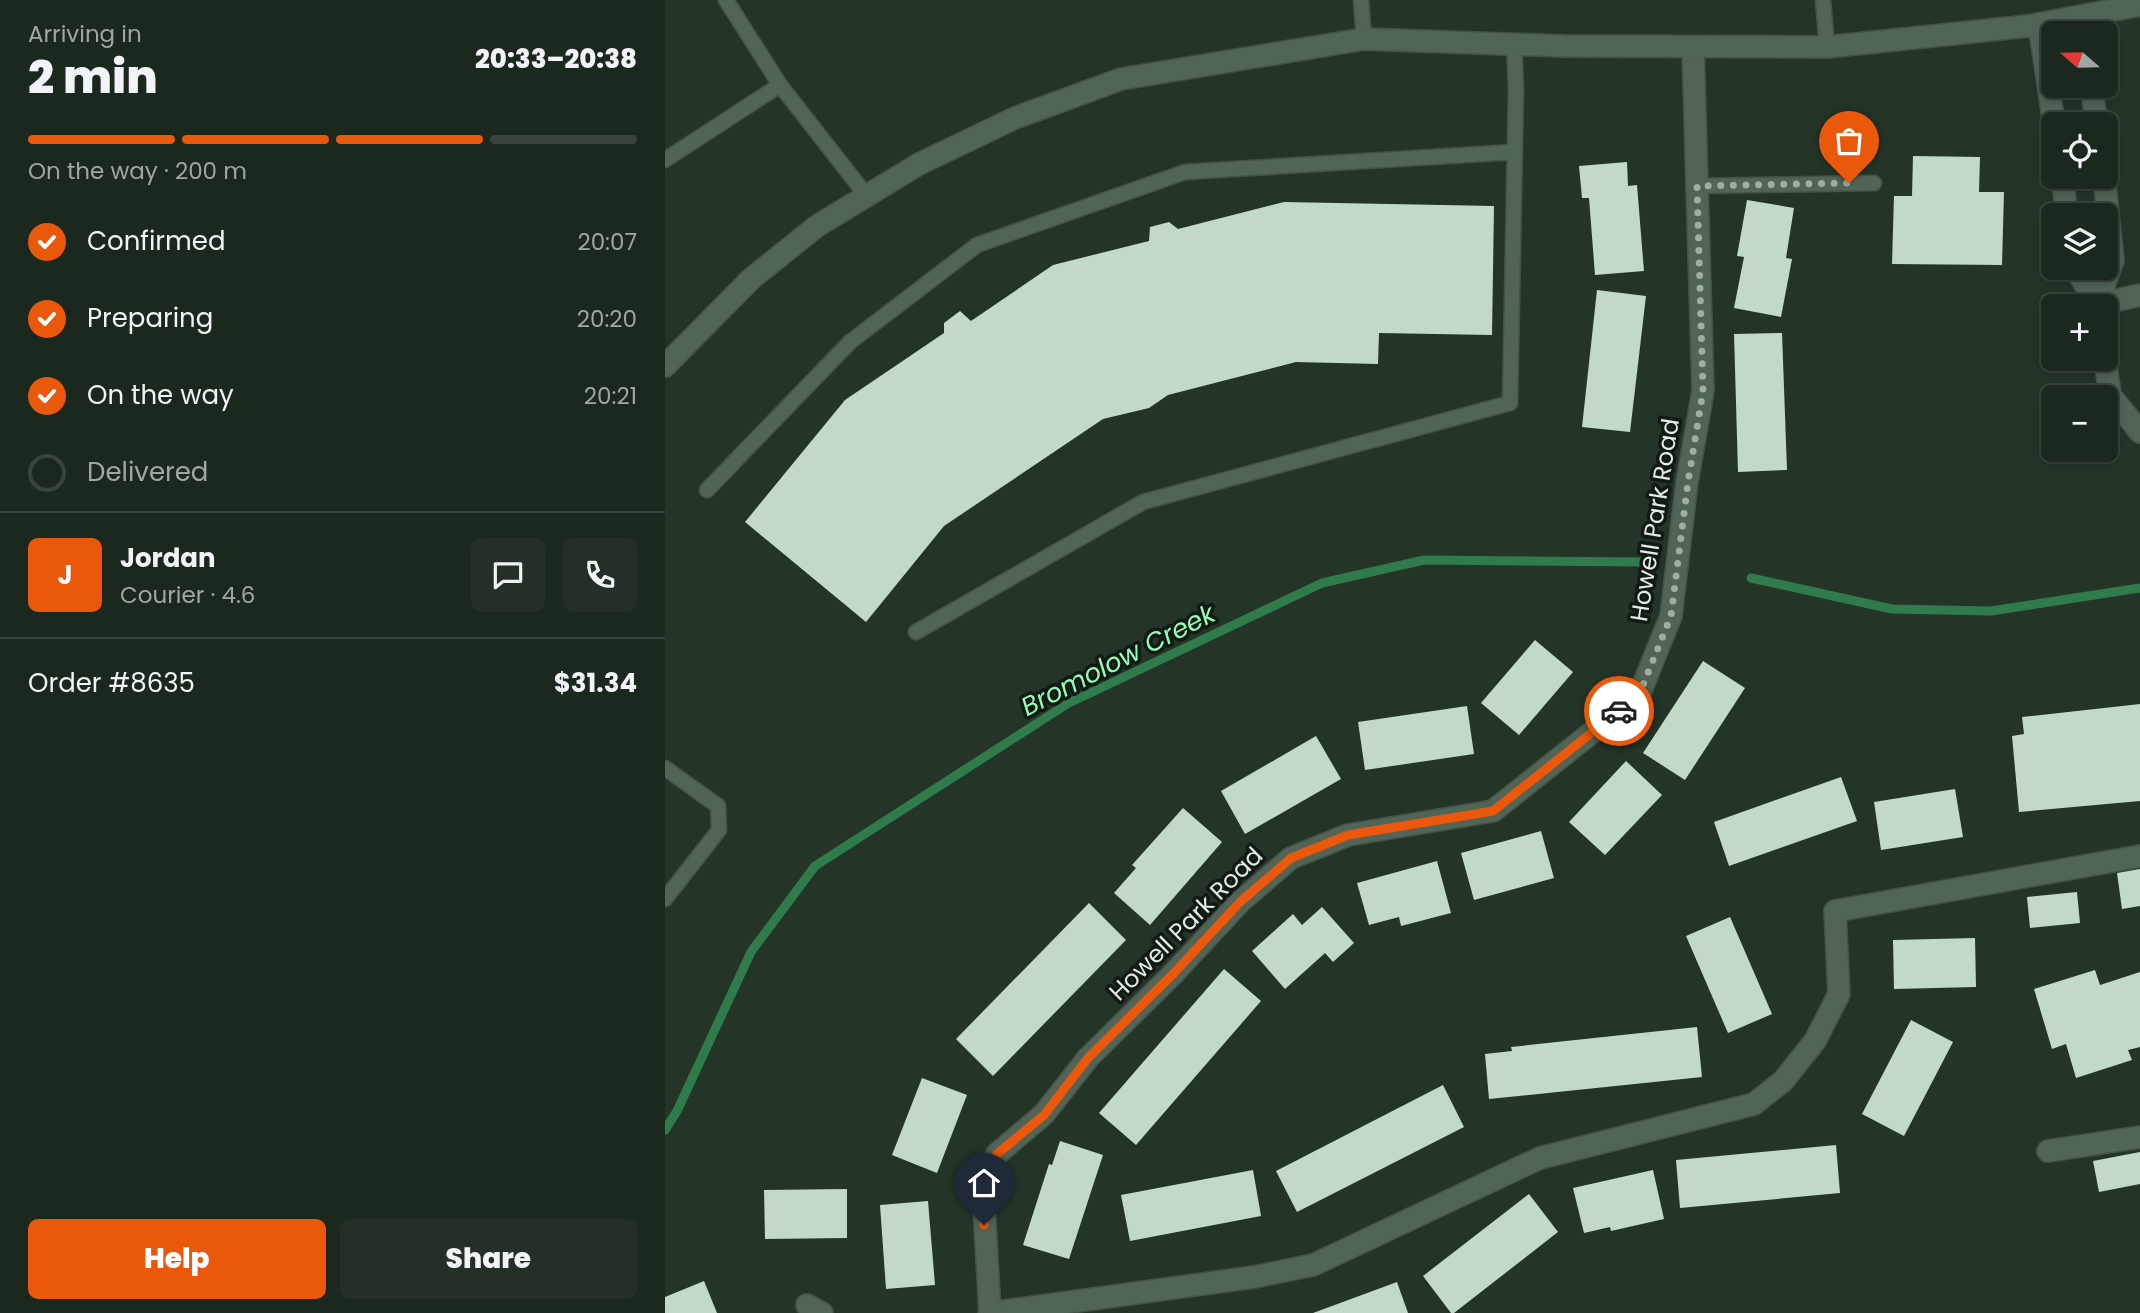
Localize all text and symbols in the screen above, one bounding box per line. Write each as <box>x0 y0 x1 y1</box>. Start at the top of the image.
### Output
text: Arriving in <box>28 18 142 50</box>
north arrow <box>2041 21 2117 98</box>
map controls <box>2041 21 2118 462</box>
text: 20:33–20:38 <box>475 41 637 77</box>
text: 2 min <box>28 45 158 109</box>
pin <box>1819 111 1879 183</box>
button: locate <box>2041 112 2118 189</box>
icon: bag <box>1830 122 1868 160</box>
text: On the way · 200 m <box>28 155 247 187</box>
button: layers <box>2041 203 2118 280</box>
icon: check <box>28 223 66 261</box>
text: Confirmed <box>87 223 225 259</box>
text: 20:07 <box>577 226 637 258</box>
button: + <box>2041 294 2118 371</box>
icon: check <box>28 300 66 338</box>
text: Preparing <box>87 300 213 336</box>
text: 20:20 <box>577 303 637 335</box>
icon: check <box>28 377 66 415</box>
text: On the way <box>87 377 234 413</box>
text: 20:21 <box>584 380 637 412</box>
button: − <box>2041 385 2118 462</box>
street label: Howell Park Road <box>1622 416 1687 624</box>
text: Delivered <box>87 454 208 490</box>
button: chat <box>471 538 545 612</box>
button: phone <box>563 538 637 612</box>
text: Jordan <box>120 540 216 576</box>
text: J <box>57 557 73 593</box>
text: Courier · 4.6 <box>120 579 255 611</box>
water label: Bromolow Creek <box>1015 595 1223 724</box>
text: Order #8635 <box>28 665 195 701</box>
text: $31.34 <box>554 665 637 701</box>
courier <box>1584 676 1654 746</box>
icon: car <box>1600 692 1638 730</box>
street label: Howell Park Road <box>1102 840 1270 1008</box>
pin <box>954 1153 1014 1225</box>
icon: home <box>965 1164 1003 1202</box>
button: Help <box>28 1219 326 1299</box>
button: Share <box>340 1219 637 1299</box>

